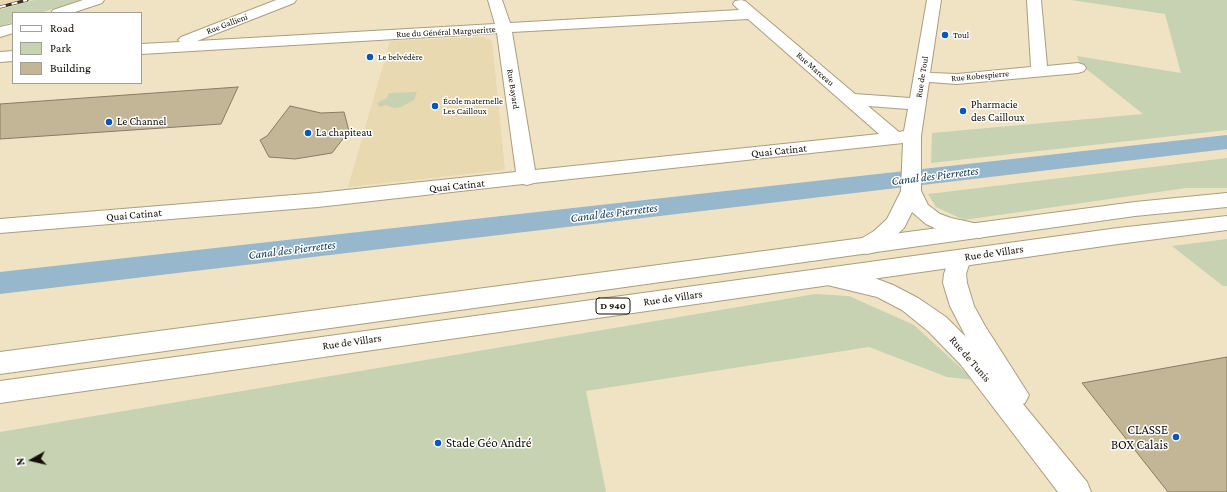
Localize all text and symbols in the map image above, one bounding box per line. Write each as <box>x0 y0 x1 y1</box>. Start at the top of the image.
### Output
street label: Rue Gallieni <box>205 11 249 37</box>
legend <box>12 12 142 84</box>
text: Road <box>50 21 74 35</box>
street label: Rue du Général Margueritte <box>396 24 496 40</box>
marker: Toul <box>940 30 950 40</box>
place label: Toul <box>953 30 969 40</box>
text: Park <box>50 41 71 55</box>
street label: Rue Marceau <box>794 50 836 88</box>
marker: Le belvédère <box>365 52 375 62</box>
place label: Le belvédère <box>378 52 423 62</box>
street label: Rue de Toul <box>913 56 931 98</box>
text: Building <box>50 61 91 75</box>
street label: Rue Bayard <box>505 68 521 110</box>
street label: Rue Robespierre <box>951 68 1009 84</box>
place label: École maternelle Les Cailloux <box>443 96 503 117</box>
place label: Pharmacie des Cailloux <box>971 98 1025 124</box>
marker: École maternelle Les Cailloux <box>430 101 440 111</box>
marker: Pharmacie des Cailloux <box>958 106 968 116</box>
place label: Le Channel <box>117 115 166 129</box>
marker: Le Channel <box>104 117 114 127</box>
place label: La chapiteau <box>316 126 372 140</box>
marker: La chapiteau <box>303 128 313 138</box>
street label: Quai Catinat <box>751 142 807 160</box>
water label: Canal des Pierrettes <box>891 164 979 188</box>
street label: Quai Catinat <box>429 177 485 195</box>
water label: Canal des Pierrettes <box>570 201 658 225</box>
street label: Quai Catinat <box>106 206 162 224</box>
water label: Canal des Pierrettes <box>248 238 336 262</box>
street label: Rue de Villars <box>964 242 1024 264</box>
street label: Rue de Villars <box>643 287 703 309</box>
road number: D 940 <box>596 298 630 314</box>
street label: Rue de Villars <box>322 331 382 353</box>
street label: Rue de Tunis <box>947 333 993 385</box>
place label: CLASSE BOX Calais <box>1111 422 1168 453</box>
marker: CLASSE BOX Calais <box>1171 432 1181 442</box>
place label: Stade Géo André <box>446 435 531 451</box>
marker: Stade Géo André <box>433 438 443 448</box>
north arrow <box>12 440 52 480</box>
text: N <box>14 457 27 466</box>

